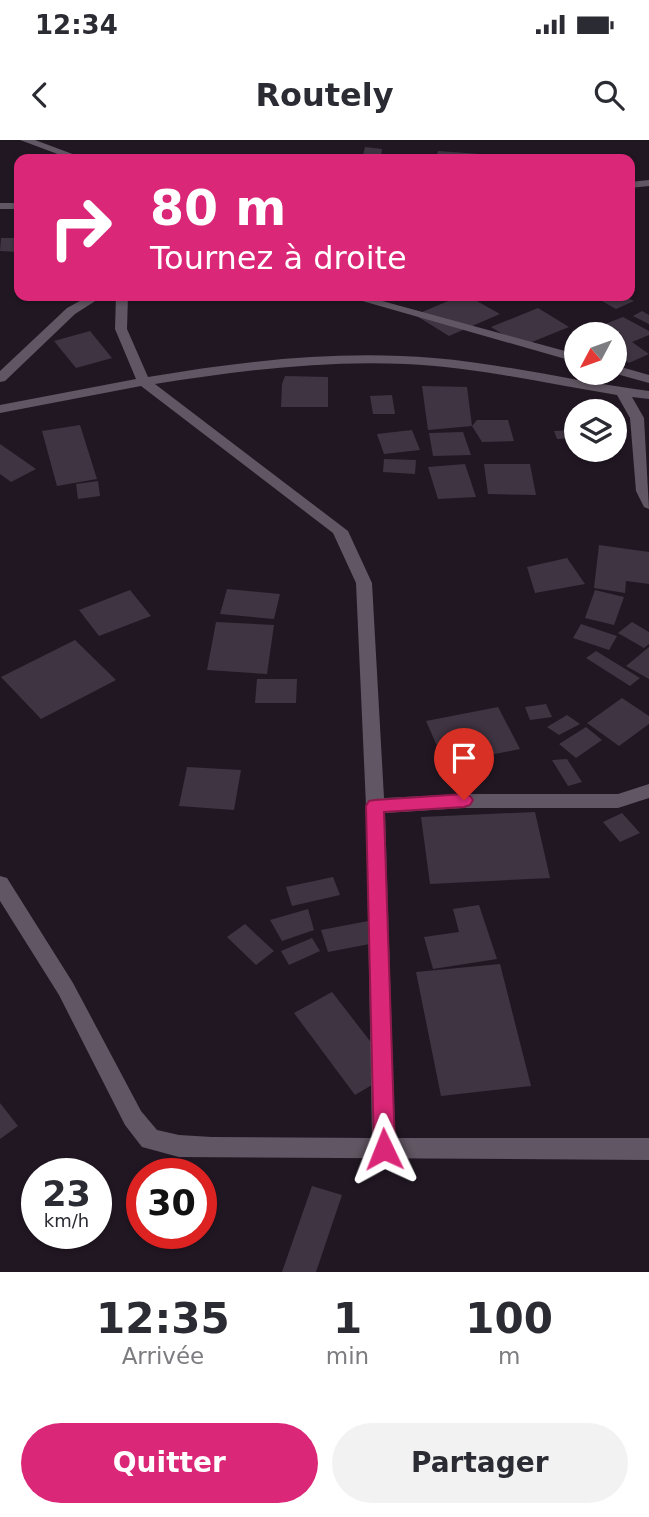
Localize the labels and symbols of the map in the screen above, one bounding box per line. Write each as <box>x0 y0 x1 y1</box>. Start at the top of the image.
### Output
north arrow <box>564 322 626 385</box>
pin <box>434 728 494 800</box>
position arrow <box>347 1112 421 1186</box>
speed limit sign: 30 <box>126 1158 217 1249</box>

